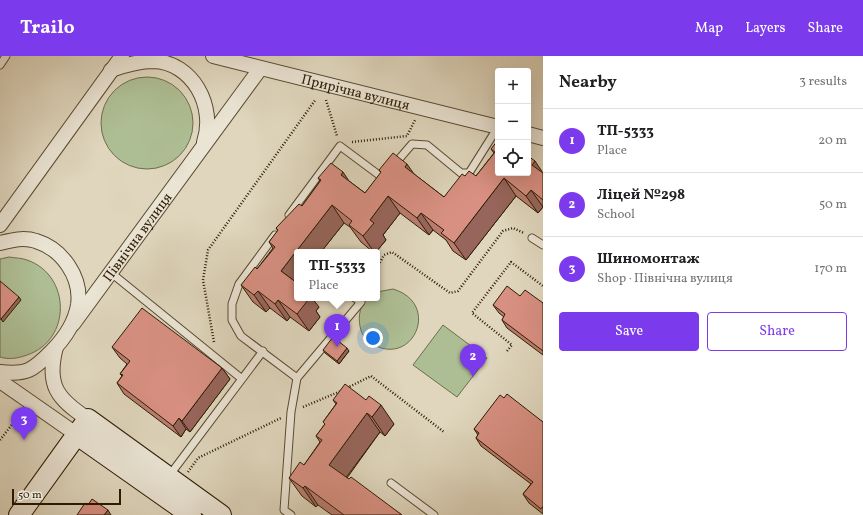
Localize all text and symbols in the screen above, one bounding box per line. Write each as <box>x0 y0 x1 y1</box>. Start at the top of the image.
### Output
text: Trailo <box>20 15 75 41</box>
text: Map <box>695 19 723 38</box>
text: Layers <box>745 19 785 38</box>
text: Share <box>807 19 843 38</box>
map controls <box>495 68 531 176</box>
button: + <box>495 68 531 104</box>
street label: Прирічна вулиця <box>299 70 411 116</box>
text: Nearby <box>559 71 617 94</box>
text: 3 results <box>799 73 847 91</box>
button: − <box>495 104 531 140</box>
text: ТП-5333 <box>597 121 654 142</box>
text: 1 <box>569 132 575 150</box>
text: 20 m <box>818 132 847 150</box>
button: locate <box>495 140 531 176</box>
text: Place <box>597 142 627 160</box>
text: Ліцей №298 <box>597 185 685 206</box>
street label: Північна вулиця <box>99 189 177 286</box>
text: 2 <box>569 196 575 214</box>
text: 50 m <box>819 196 847 214</box>
text: School <box>597 206 635 224</box>
popup <box>294 249 380 301</box>
text: Шиномонтаж <box>597 249 700 270</box>
text: ТП-5333 <box>309 256 365 277</box>
text: 3 <box>569 260 575 278</box>
text: 170 m <box>814 260 847 278</box>
text: Shop · Північна вулиця <box>597 270 733 288</box>
text: Place <box>309 277 338 295</box>
button: Save <box>559 312 699 351</box>
button: Share <box>707 312 847 351</box>
pin: 1 <box>324 314 350 347</box>
your location <box>363 328 383 348</box>
pin: 2 <box>460 344 486 377</box>
pin: 3 <box>11 407 37 440</box>
scale bar <box>12 487 121 506</box>
text: 50 m <box>18 488 42 503</box>

